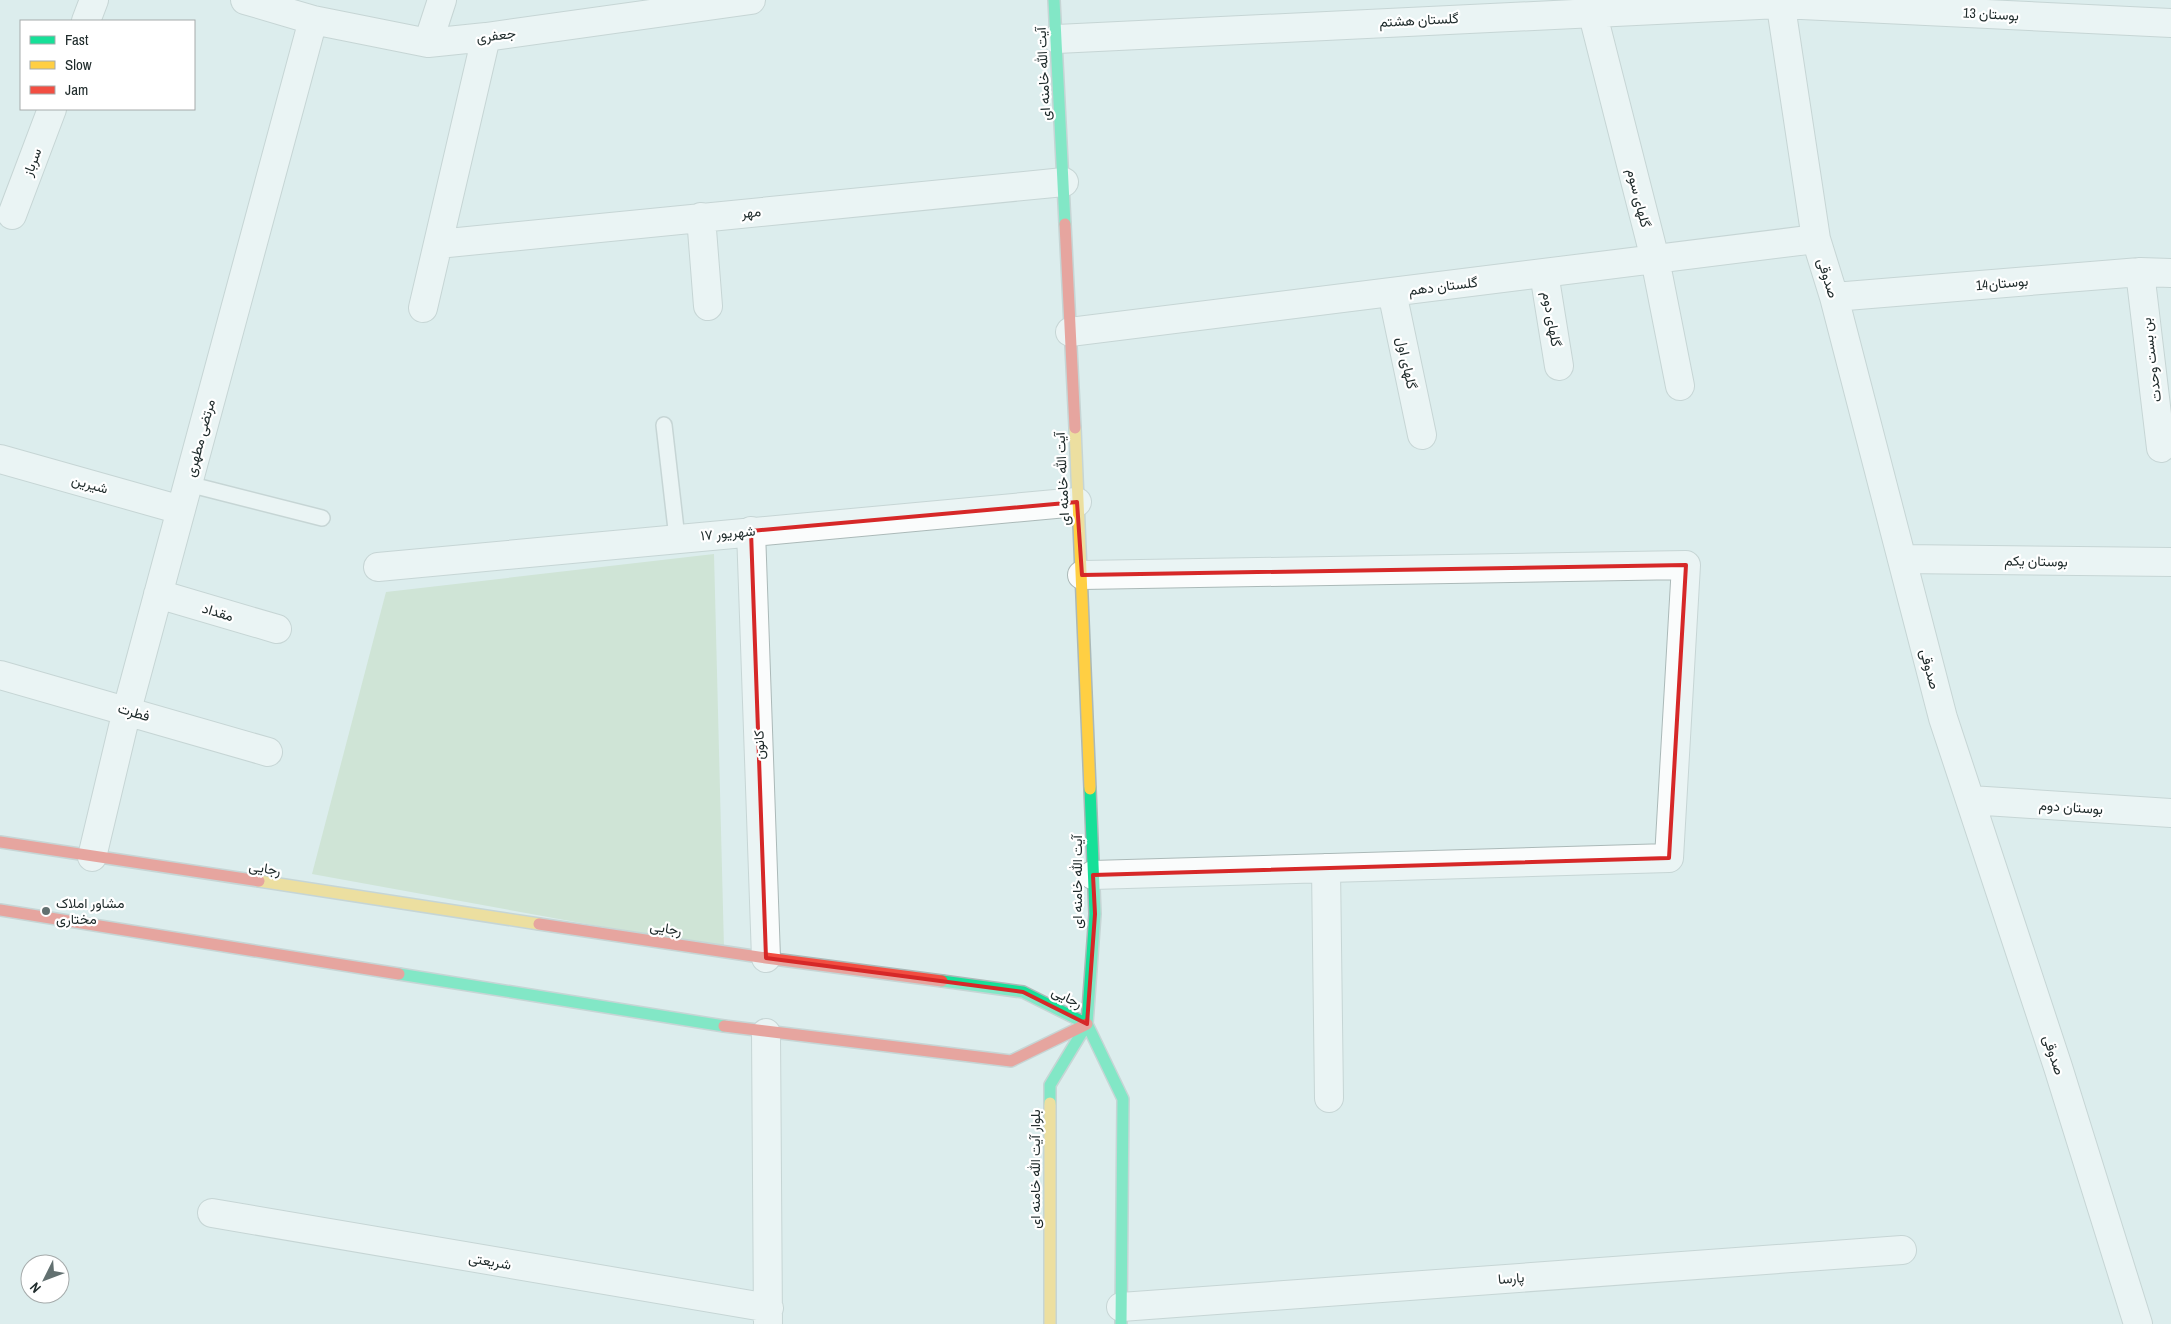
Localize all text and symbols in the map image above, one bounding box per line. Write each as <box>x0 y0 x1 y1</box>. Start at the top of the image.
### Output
street label: بوستان 13 <box>1963 4 2019 24</box>
street label: گلستان هشتم <box>1379 9 1459 31</box>
legend <box>20 20 195 110</box>
street label: جعفری <box>475 24 517 46</box>
street label: آیت الله خامنه ای <box>1031 25 1054 121</box>
text: Fast <box>65 29 89 50</box>
text: Slow <box>65 54 92 75</box>
text: Jam <box>65 79 88 100</box>
street label: سرباز <box>18 145 46 180</box>
street label: گلهای سوم <box>1623 167 1655 229</box>
street label: مهر <box>739 202 762 222</box>
street label: صدوقی <box>1813 256 1843 300</box>
street label: بوستان14 <box>1975 272 2029 294</box>
street label: گلستان دهم <box>1407 273 1479 299</box>
street label: گلهای دوم <box>1538 290 1566 348</box>
street label: بن بست وحدت <box>2137 317 2165 403</box>
street label: گلهای اول <box>1392 335 1421 391</box>
street label: مرتضی مطهری <box>181 397 219 479</box>
street label: آیت الله خامنه ای <box>1050 430 1073 526</box>
street label: شیرین <box>70 470 110 498</box>
street label: ۱۷ شهریور <box>700 522 756 544</box>
street label: بوستان یکم <box>2004 551 2068 571</box>
street label: مقداد <box>200 599 236 625</box>
street label: صدوقی <box>1916 647 1944 691</box>
street label: فطرت <box>116 699 152 725</box>
street label: کانون <box>749 730 769 760</box>
street label: بوستان دوم <box>2038 796 2104 818</box>
street label: آیت الله خامنه ای <box>1068 834 1086 929</box>
street label: رجایی <box>248 857 282 879</box>
place label: مشاور املاک مختاری <box>56 894 125 928</box>
marker: مشاور املاک مختاری <box>40 905 52 917</box>
street label: رجایی <box>649 917 683 939</box>
street label: رجایی <box>1049 982 1086 1012</box>
street label: صدوقی <box>2039 1033 2069 1077</box>
street label: بلوار آیت الله خامنه ای <box>1026 1109 1044 1229</box>
street label: شریعتی <box>467 1248 513 1274</box>
north arrow <box>20 1254 70 1304</box>
street label: پارسا <box>1497 1268 1525 1289</box>
text: N <box>26 1279 45 1297</box>

